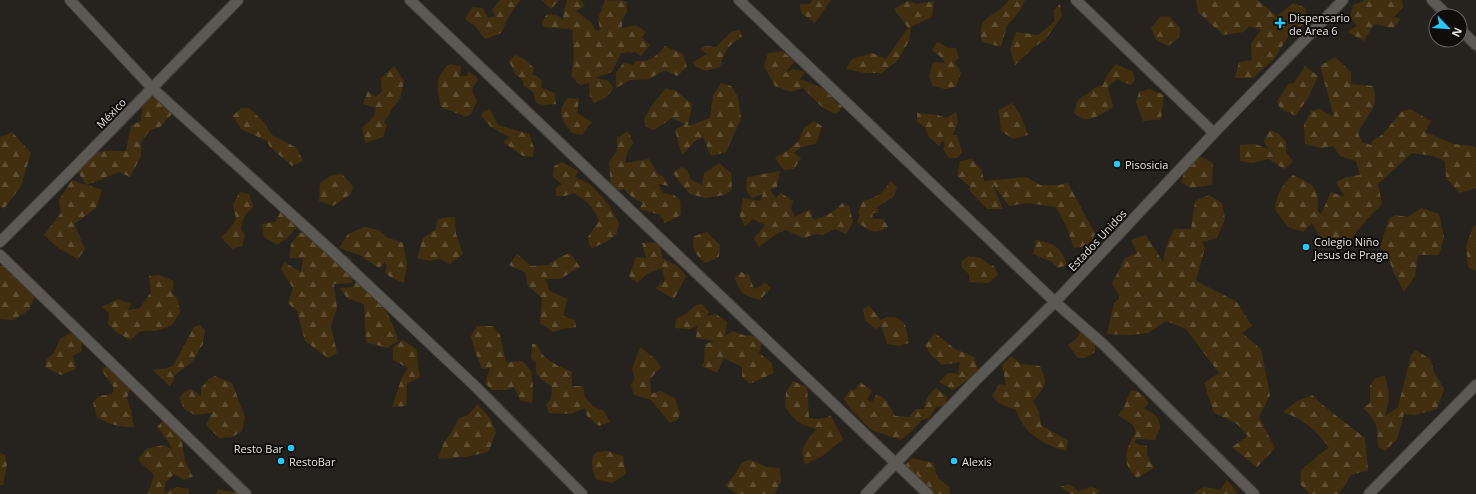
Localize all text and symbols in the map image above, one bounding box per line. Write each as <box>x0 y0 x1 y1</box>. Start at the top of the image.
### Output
north arrow <box>1428 8 1468 48</box>
place label: Dispensario de Area 6 <box>1289 10 1350 38</box>
marker: Dispensario de Area 6 <box>1274 17 1286 29</box>
text: N <box>1449 25 1466 40</box>
street label: México <box>93 94 129 131</box>
place label: Pisosicia <box>1125 157 1168 172</box>
marker: Pisosicia <box>1112 159 1122 169</box>
street label: Estados Unidos <box>1065 206 1129 274</box>
place label: Colegio Niño Jesus de Praga <box>1313 234 1388 262</box>
marker: Colegio Niño Jesus de Praga <box>1301 242 1311 252</box>
place label: Resto Bar <box>234 441 283 456</box>
marker: Resto Bar <box>286 443 296 453</box>
place label: RestoBar <box>289 454 336 469</box>
place label: Alexis <box>962 454 992 469</box>
marker: RestoBar <box>276 456 286 466</box>
marker: Alexis <box>949 456 959 466</box>

